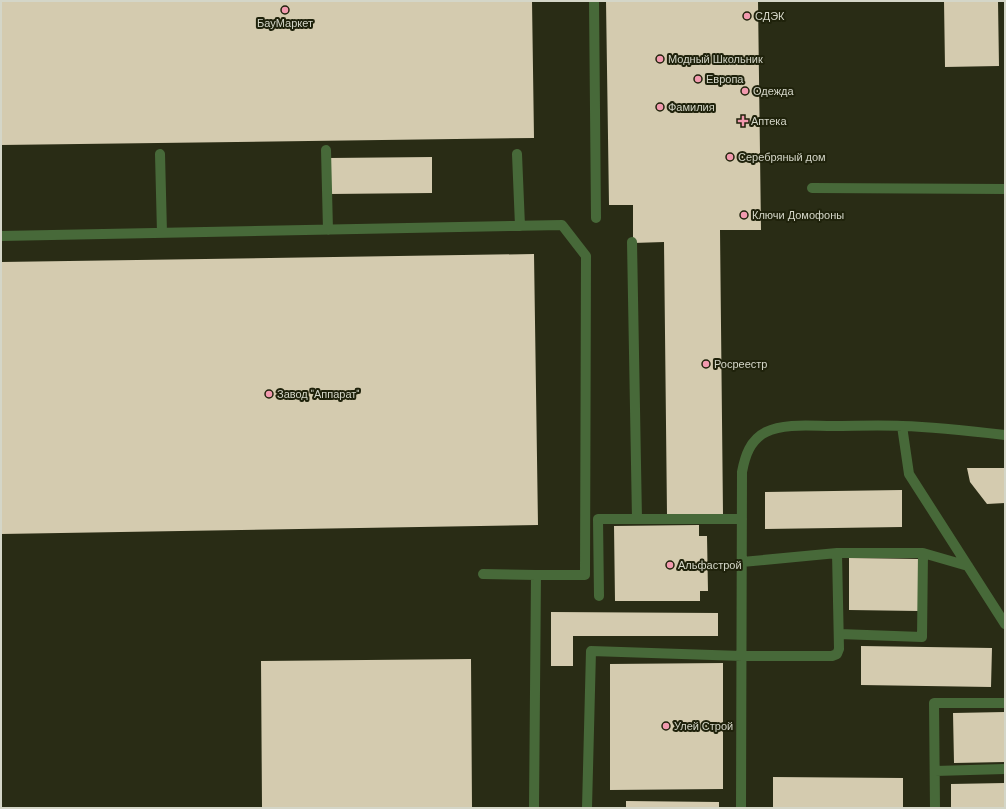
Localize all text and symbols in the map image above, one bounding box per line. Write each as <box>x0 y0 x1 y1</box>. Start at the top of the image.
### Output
marker: БауМаркет <box>280 5 290 15</box>
place label: СДЭК <box>755 9 785 23</box>
marker: СДЭК <box>742 11 752 21</box>
place label: БауМаркет <box>257 16 313 30</box>
place label: Модный Школьник <box>668 52 763 66</box>
marker: Модный Школьник <box>655 54 665 64</box>
place label: Европа <box>706 72 744 86</box>
marker: Европа <box>693 74 703 84</box>
place label: Одежда <box>753 84 795 98</box>
marker: Одежда <box>740 86 750 96</box>
place label: Фамилия <box>668 100 715 114</box>
marker: Фамилия <box>655 102 665 112</box>
place label: Аптека <box>751 114 787 128</box>
marker: Аптека <box>738 116 748 126</box>
place label: Серебряный дом <box>738 150 826 164</box>
marker: Серебряный дом <box>725 152 735 162</box>
place label: Ключи Домофоны <box>752 208 844 222</box>
marker: Ключи Домофоны <box>739 210 749 220</box>
place label: Росреестр <box>714 357 767 371</box>
marker: Росреестр <box>701 359 711 369</box>
place label: Завод "Аппарат" <box>277 387 360 401</box>
marker: Завод "Аппарат" <box>264 389 274 399</box>
place label: Альфастрой <box>678 558 742 572</box>
marker: Альфастрой <box>665 560 675 570</box>
place label: Улей Строй <box>674 719 733 733</box>
marker: Улей Строй <box>661 721 671 731</box>

